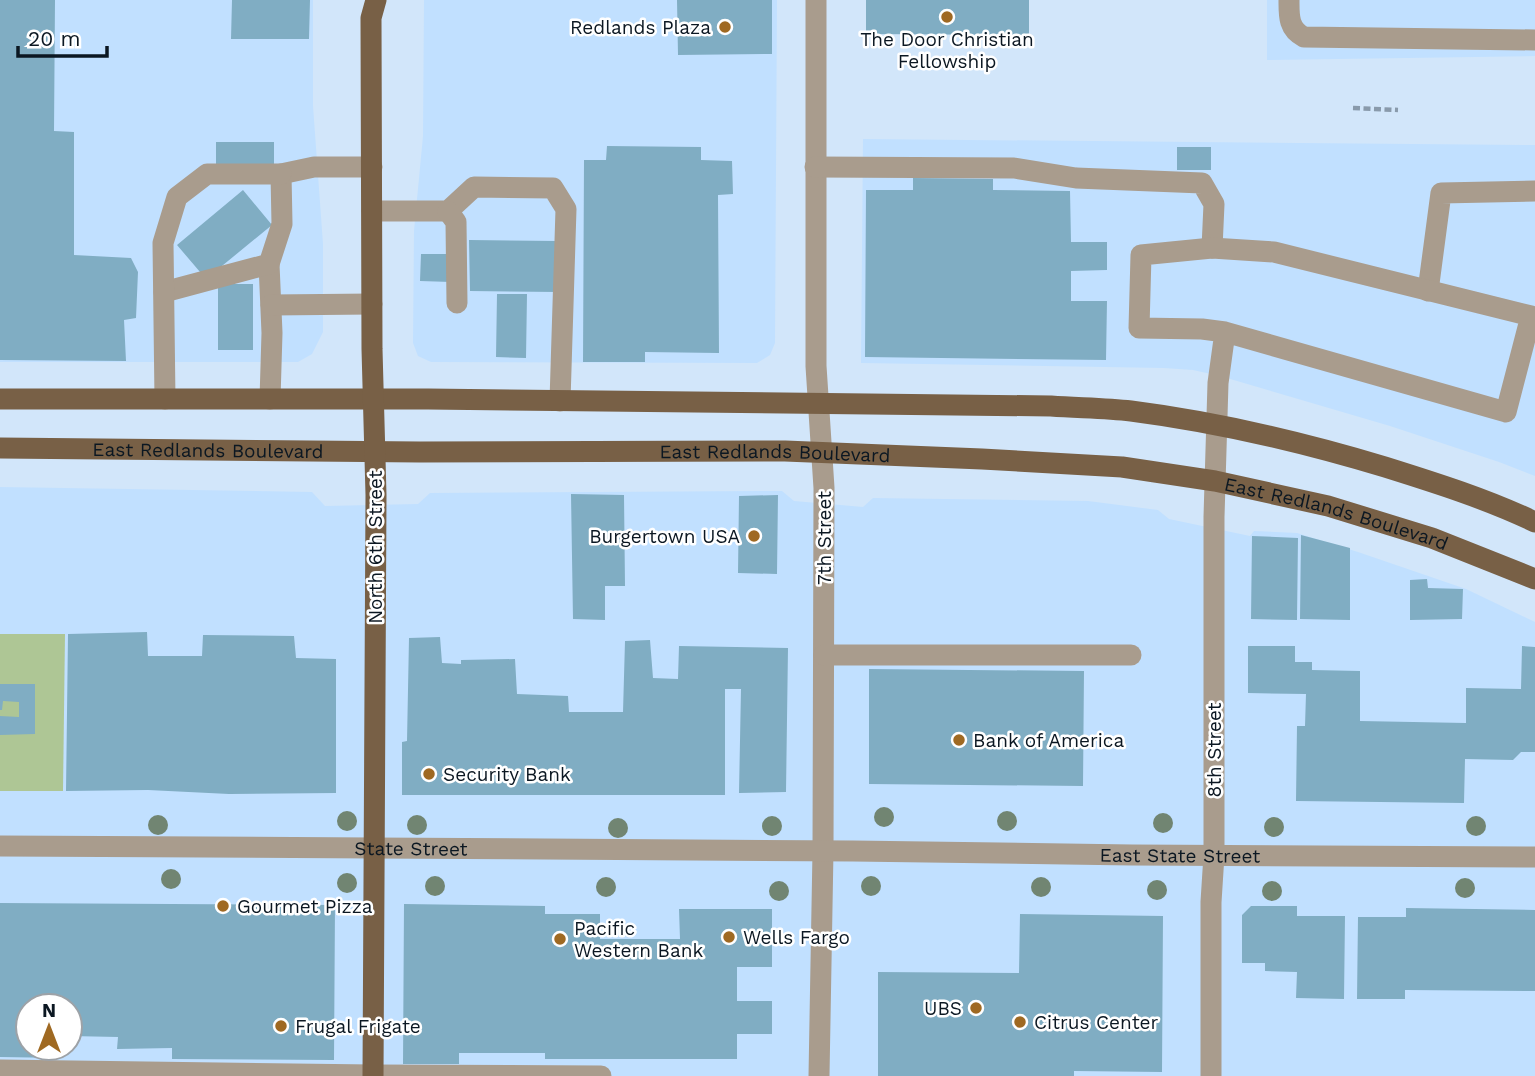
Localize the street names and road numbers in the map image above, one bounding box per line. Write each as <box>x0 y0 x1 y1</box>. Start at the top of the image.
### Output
street label: East Redlands Boulevard <box>92 438 324 463</box>
street label: East Redlands Boulevard <box>659 440 891 467</box>
street label: North 6th Street <box>364 470 387 624</box>
street label: East Redlands Boulevard <box>1222 472 1451 555</box>
street label: 7th Street <box>813 491 836 585</box>
street label: 8th Street <box>1203 702 1226 798</box>
street label: State Street <box>354 837 468 861</box>
street label: East State Street <box>1100 844 1260 868</box>

